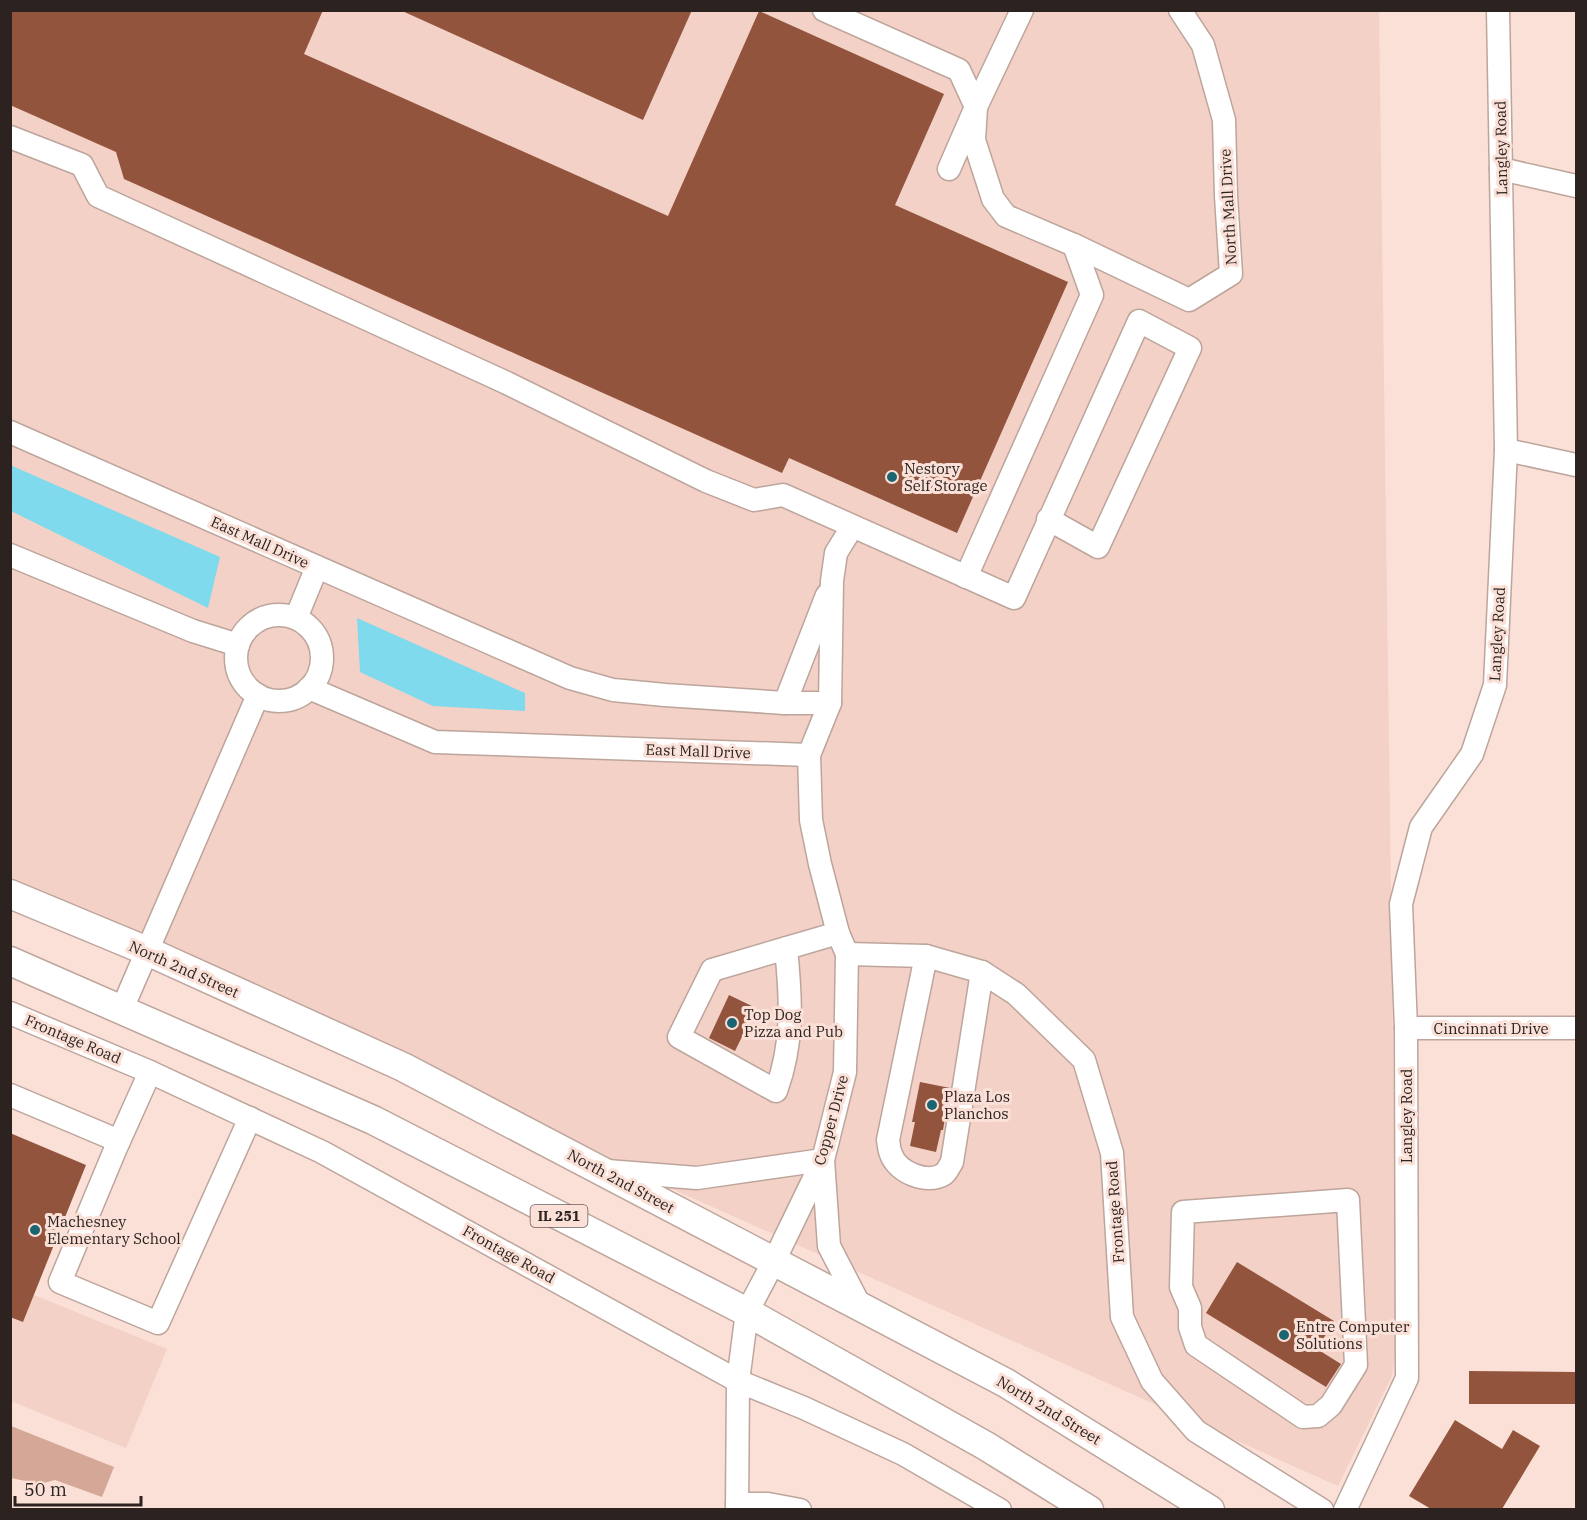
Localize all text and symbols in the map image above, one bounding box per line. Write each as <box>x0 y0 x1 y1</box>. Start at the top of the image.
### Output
street label: Langley Road <box>1491 101 1511 195</box>
street label: North Mall Drive <box>1215 148 1241 266</box>
place label: Nestory Self Storage <box>904 459 987 495</box>
marker: Nestory Self Storage <box>885 470 899 484</box>
street label: East Mall Drive <box>208 512 312 572</box>
street label: Langley Road <box>1485 586 1509 682</box>
street label: East Mall Drive <box>645 740 751 762</box>
street label: North 2nd Street <box>126 936 242 1002</box>
place label: Top Dog Pizza and Pub <box>744 1005 843 1041</box>
street label: Frontage Road <box>22 1010 124 1068</box>
marker: Top Dog Pizza and Pub <box>725 1016 739 1030</box>
street label: Cincinnati Drive <box>1433 1019 1549 1038</box>
street label: Langley Road <box>1397 1069 1416 1163</box>
street label: Copper Drive <box>810 1073 852 1167</box>
place label: Plaza Los Planchos <box>944 1087 1010 1123</box>
marker: Plaza Los Planchos <box>925 1098 939 1112</box>
street label: North 2nd Street <box>564 1145 678 1217</box>
street label: Frontage Road <box>1102 1160 1128 1264</box>
road number: IL 251 <box>530 1205 588 1227</box>
place label: Machesney Elementary School <box>47 1212 181 1248</box>
street label: Frontage Road <box>460 1221 558 1287</box>
marker: Machesney Elementary School <box>28 1223 42 1237</box>
place label: Entre Computer Solutions <box>1296 1317 1410 1353</box>
marker: Entre Computer Solutions <box>1277 1328 1291 1342</box>
street label: North 2nd Street <box>993 1371 1105 1449</box>
scale bar <box>15 1469 141 1507</box>
text: 50 m <box>24 1478 67 1501</box>

